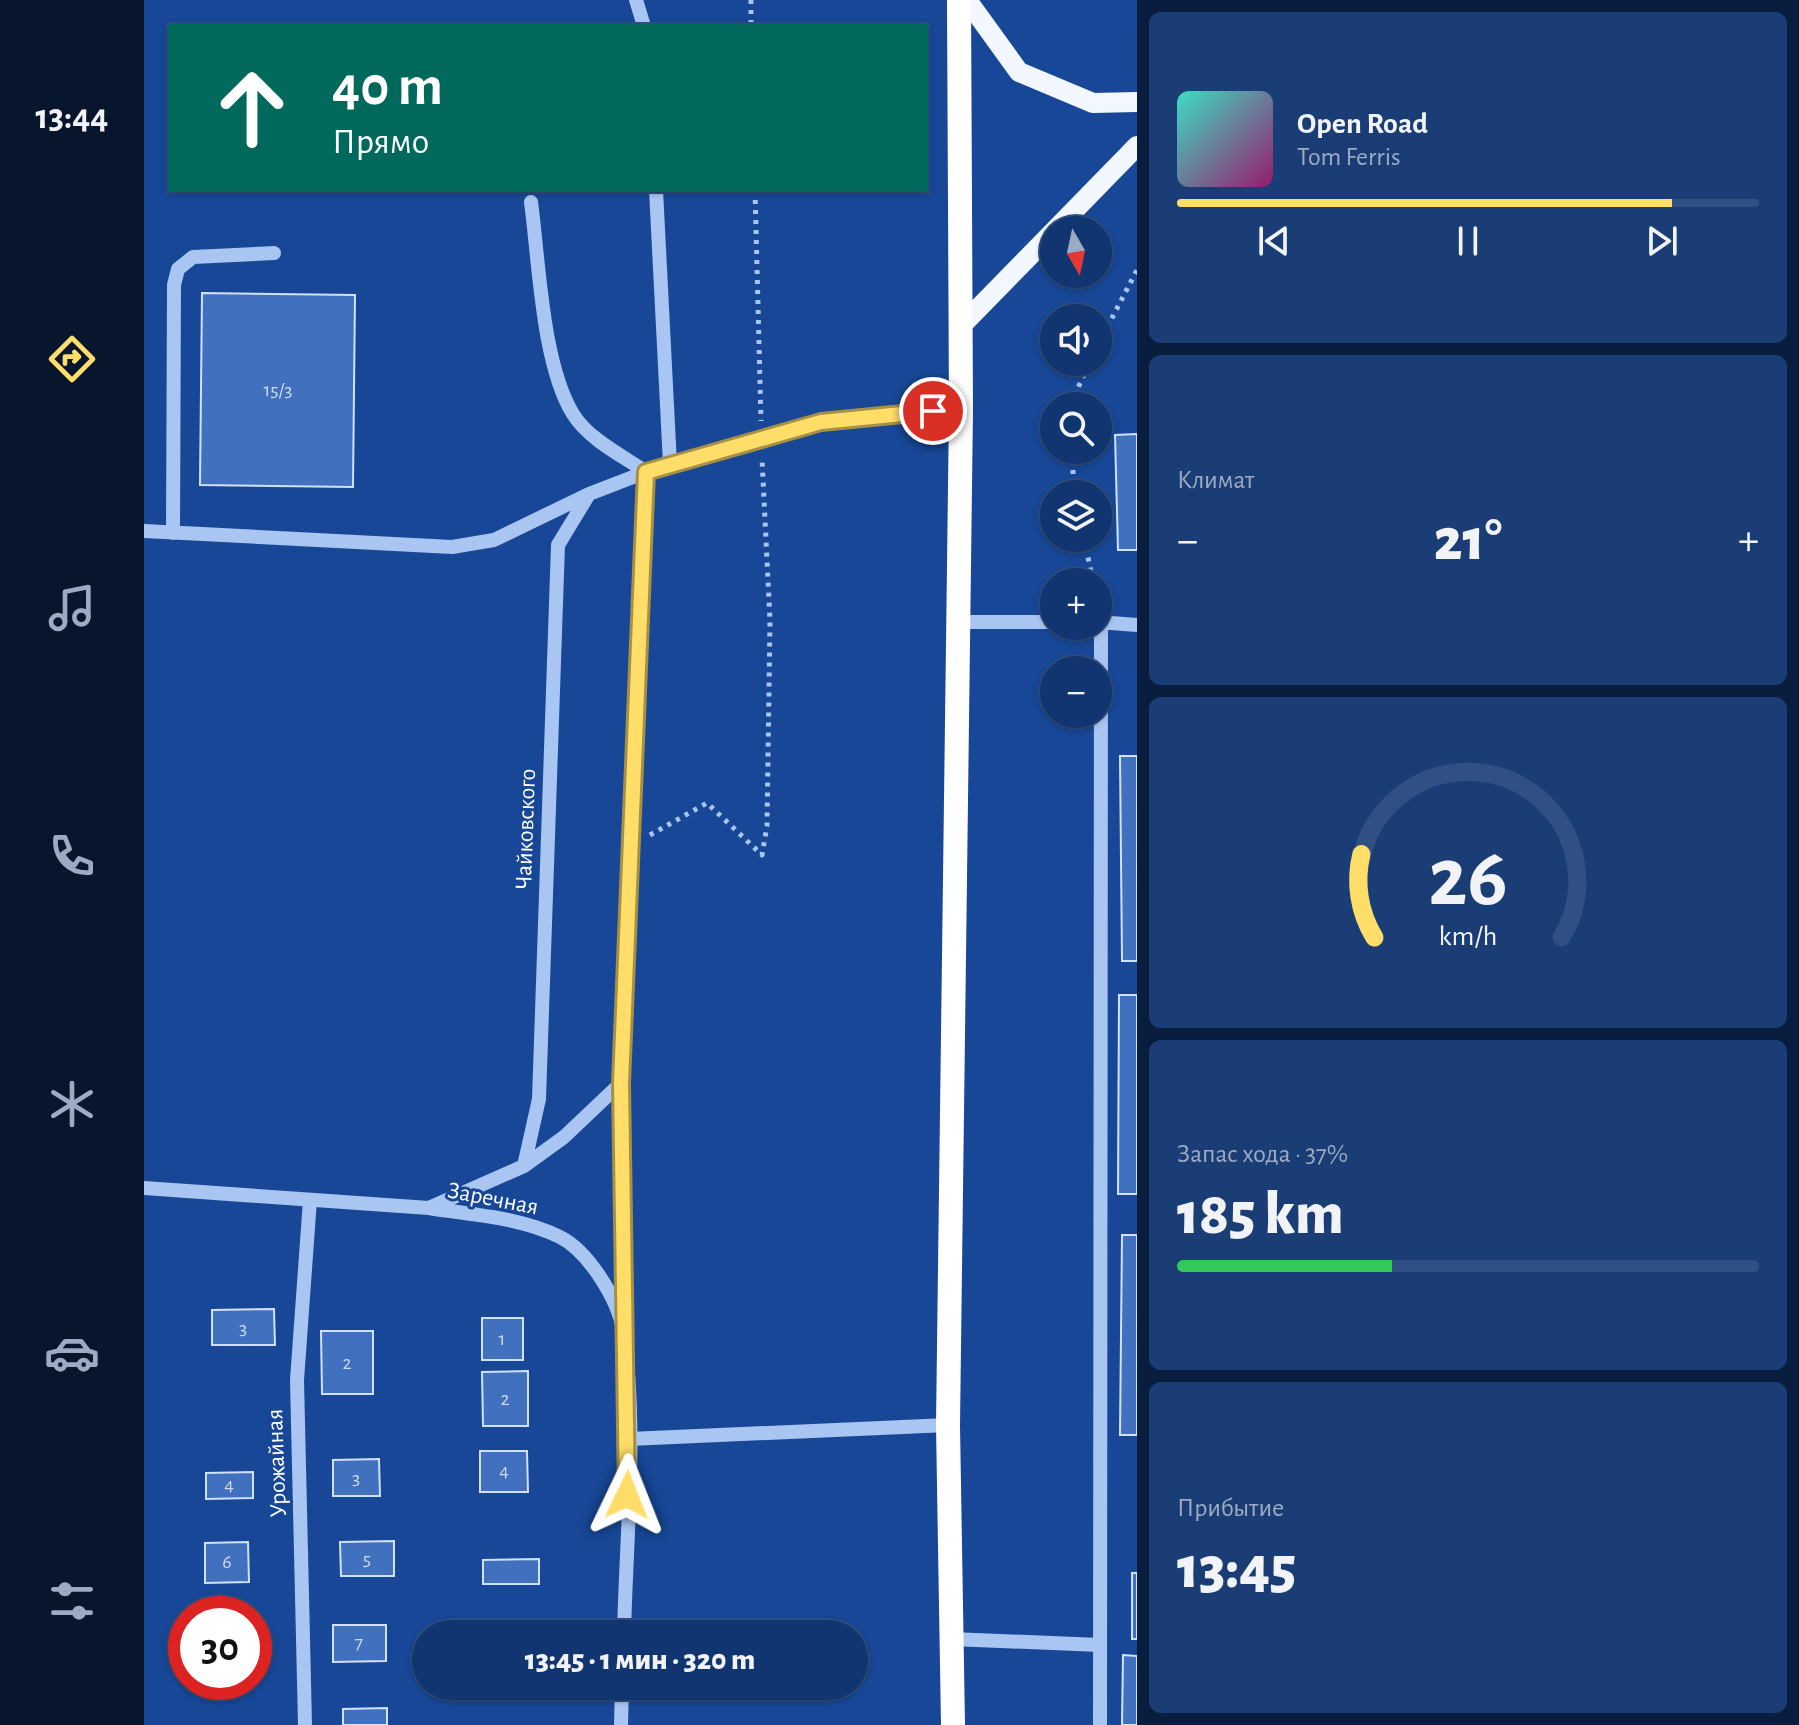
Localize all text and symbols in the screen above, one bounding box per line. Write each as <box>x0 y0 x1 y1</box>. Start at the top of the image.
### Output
icon: ahead <box>200 56 304 160</box>
text: 40 m <box>332 59 443 115</box>
text: 13:44 <box>36 99 108 135</box>
text: Open Road <box>1297 109 1428 139</box>
text: Прямо <box>332 124 429 160</box>
text: Tom Ferris <box>1297 144 1401 170</box>
north arrow <box>1040 216 1112 288</box>
map controls <box>1040 216 1112 728</box>
icon: previous <box>1252 219 1296 263</box>
icon: pause <box>1446 219 1490 263</box>
icon: next <box>1640 219 1684 263</box>
button: sound <box>1040 304 1112 376</box>
icon: directions <box>44 331 100 387</box>
pin <box>899 377 967 445</box>
house number: 15/3 <box>263 380 293 400</box>
icon: arrive <box>911 389 955 433</box>
button: search <box>1040 392 1112 464</box>
text: Климат <box>1177 467 1254 493</box>
button: layers <box>1040 480 1112 552</box>
text: 21° <box>1434 511 1502 571</box>
text: − <box>1177 519 1198 563</box>
text: + <box>1738 519 1759 563</box>
button: + <box>1040 568 1112 640</box>
icon: music <box>44 580 100 636</box>
button: − <box>1040 656 1112 728</box>
street label: Чайковского <box>512 768 540 890</box>
icon: phone <box>44 828 100 884</box>
text: 26 <box>1428 837 1508 921</box>
text: km/h <box>1439 923 1497 952</box>
icon: climate <box>44 1076 100 1132</box>
text: Запас хода · 37% <box>1177 1141 1348 1167</box>
street label: Заречная <box>446 1178 540 1220</box>
text: 185 km <box>1177 1185 1344 1245</box>
house number: 3 <box>239 1318 247 1338</box>
icon: car <box>44 1325 100 1381</box>
house number: 1 <box>499 1329 505 1349</box>
house number: 2 <box>342 1353 352 1373</box>
house number: 2 <box>500 1389 510 1409</box>
street label: Урожайная <box>263 1408 291 1518</box>
position arrow <box>585 1453 669 1537</box>
house number: 4 <box>499 1461 509 1481</box>
house number: 3 <box>352 1468 360 1488</box>
house number: 4 <box>224 1475 234 1495</box>
text: Прибытие <box>1177 1495 1284 1521</box>
text: 13:45 <box>1177 1539 1296 1599</box>
house number: 5 <box>363 1549 371 1569</box>
house number: 6 <box>222 1552 232 1572</box>
icon: filters <box>44 1573 100 1629</box>
speed limit sign: 30 <box>168 1596 272 1700</box>
house number: 7 <box>355 1633 363 1653</box>
text: 13:45 · 1 мин · 320 m <box>525 1645 755 1675</box>

